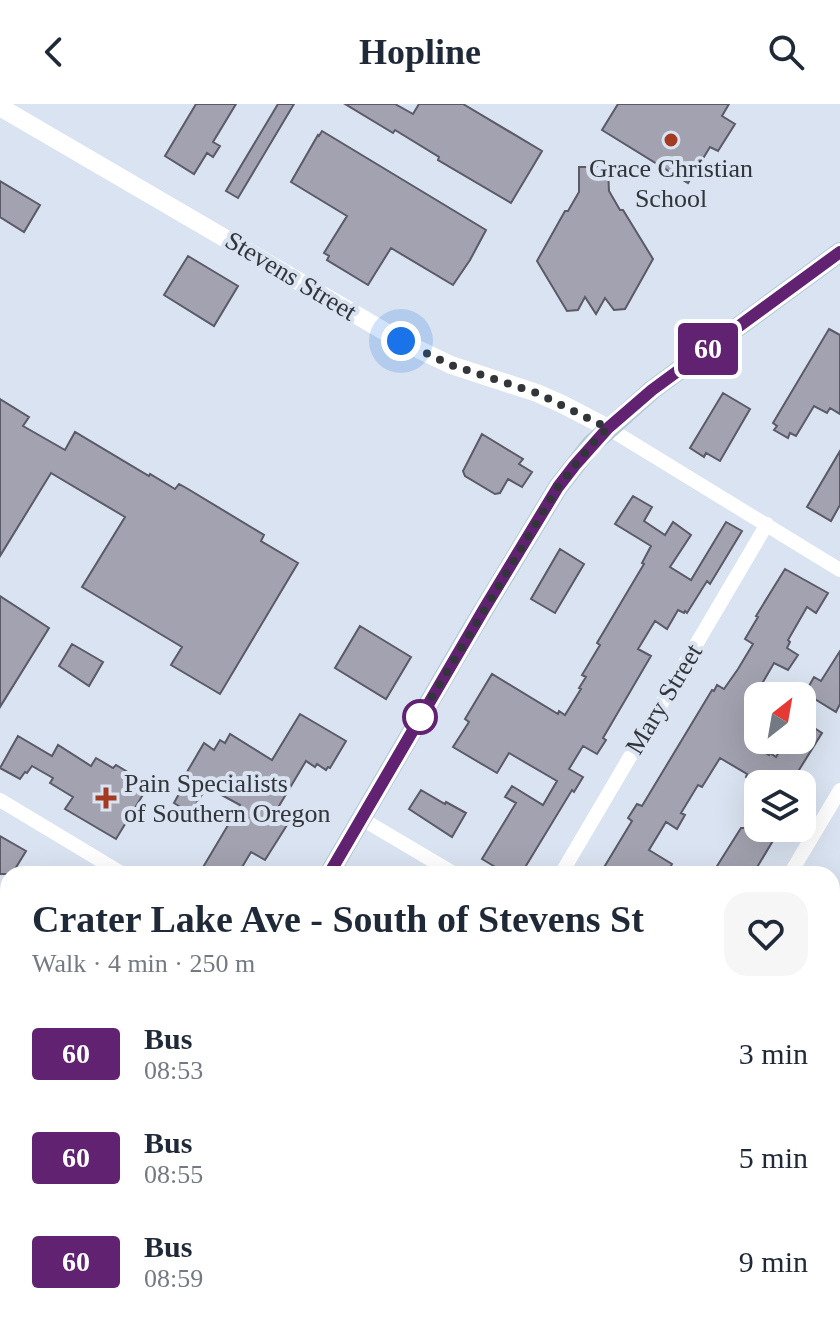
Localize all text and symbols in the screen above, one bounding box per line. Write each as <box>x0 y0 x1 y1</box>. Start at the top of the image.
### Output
icon: back <box>32 30 76 74</box>
icon: search <box>764 30 808 74</box>
text: Hopline <box>359 32 481 72</box>
marker: Grace Christian School <box>662 131 680 149</box>
place label: Grace Christian School <box>589 154 753 213</box>
street label: Stevens Street <box>220 225 363 327</box>
your location <box>381 321 421 361</box>
line badge: 60 <box>672 323 744 375</box>
text: 60 <box>694 333 722 364</box>
street label: Mary Street <box>620 638 709 759</box>
north arrow <box>744 682 816 754</box>
map controls <box>744 682 816 842</box>
unlabelled marker <box>403 700 437 734</box>
place label: Pain Specialists of Southern Oregon <box>124 769 331 828</box>
button: layers <box>744 770 816 842</box>
marker: Pain Specialists of Southern Oregon <box>95 787 117 809</box>
button: heart <box>724 892 808 976</box>
text: Crater Lake Ave - South of Stevens St <box>32 898 644 940</box>
text: Walk · 4 min · 250 m <box>32 949 255 978</box>
text: Bus <box>144 1022 192 1055</box>
text: 3 min <box>739 1037 808 1070</box>
text: 60 <box>62 1038 90 1069</box>
text: 08:53 <box>144 1056 203 1085</box>
text: Bus <box>144 1126 192 1159</box>
text: 5 min <box>739 1141 808 1174</box>
text: 60 <box>62 1142 90 1173</box>
text: 08:55 <box>144 1160 203 1189</box>
text: Bus <box>144 1230 192 1263</box>
text: 9 min <box>739 1245 808 1278</box>
text: 60 <box>62 1246 90 1277</box>
text: 08:59 <box>144 1264 203 1293</box>

